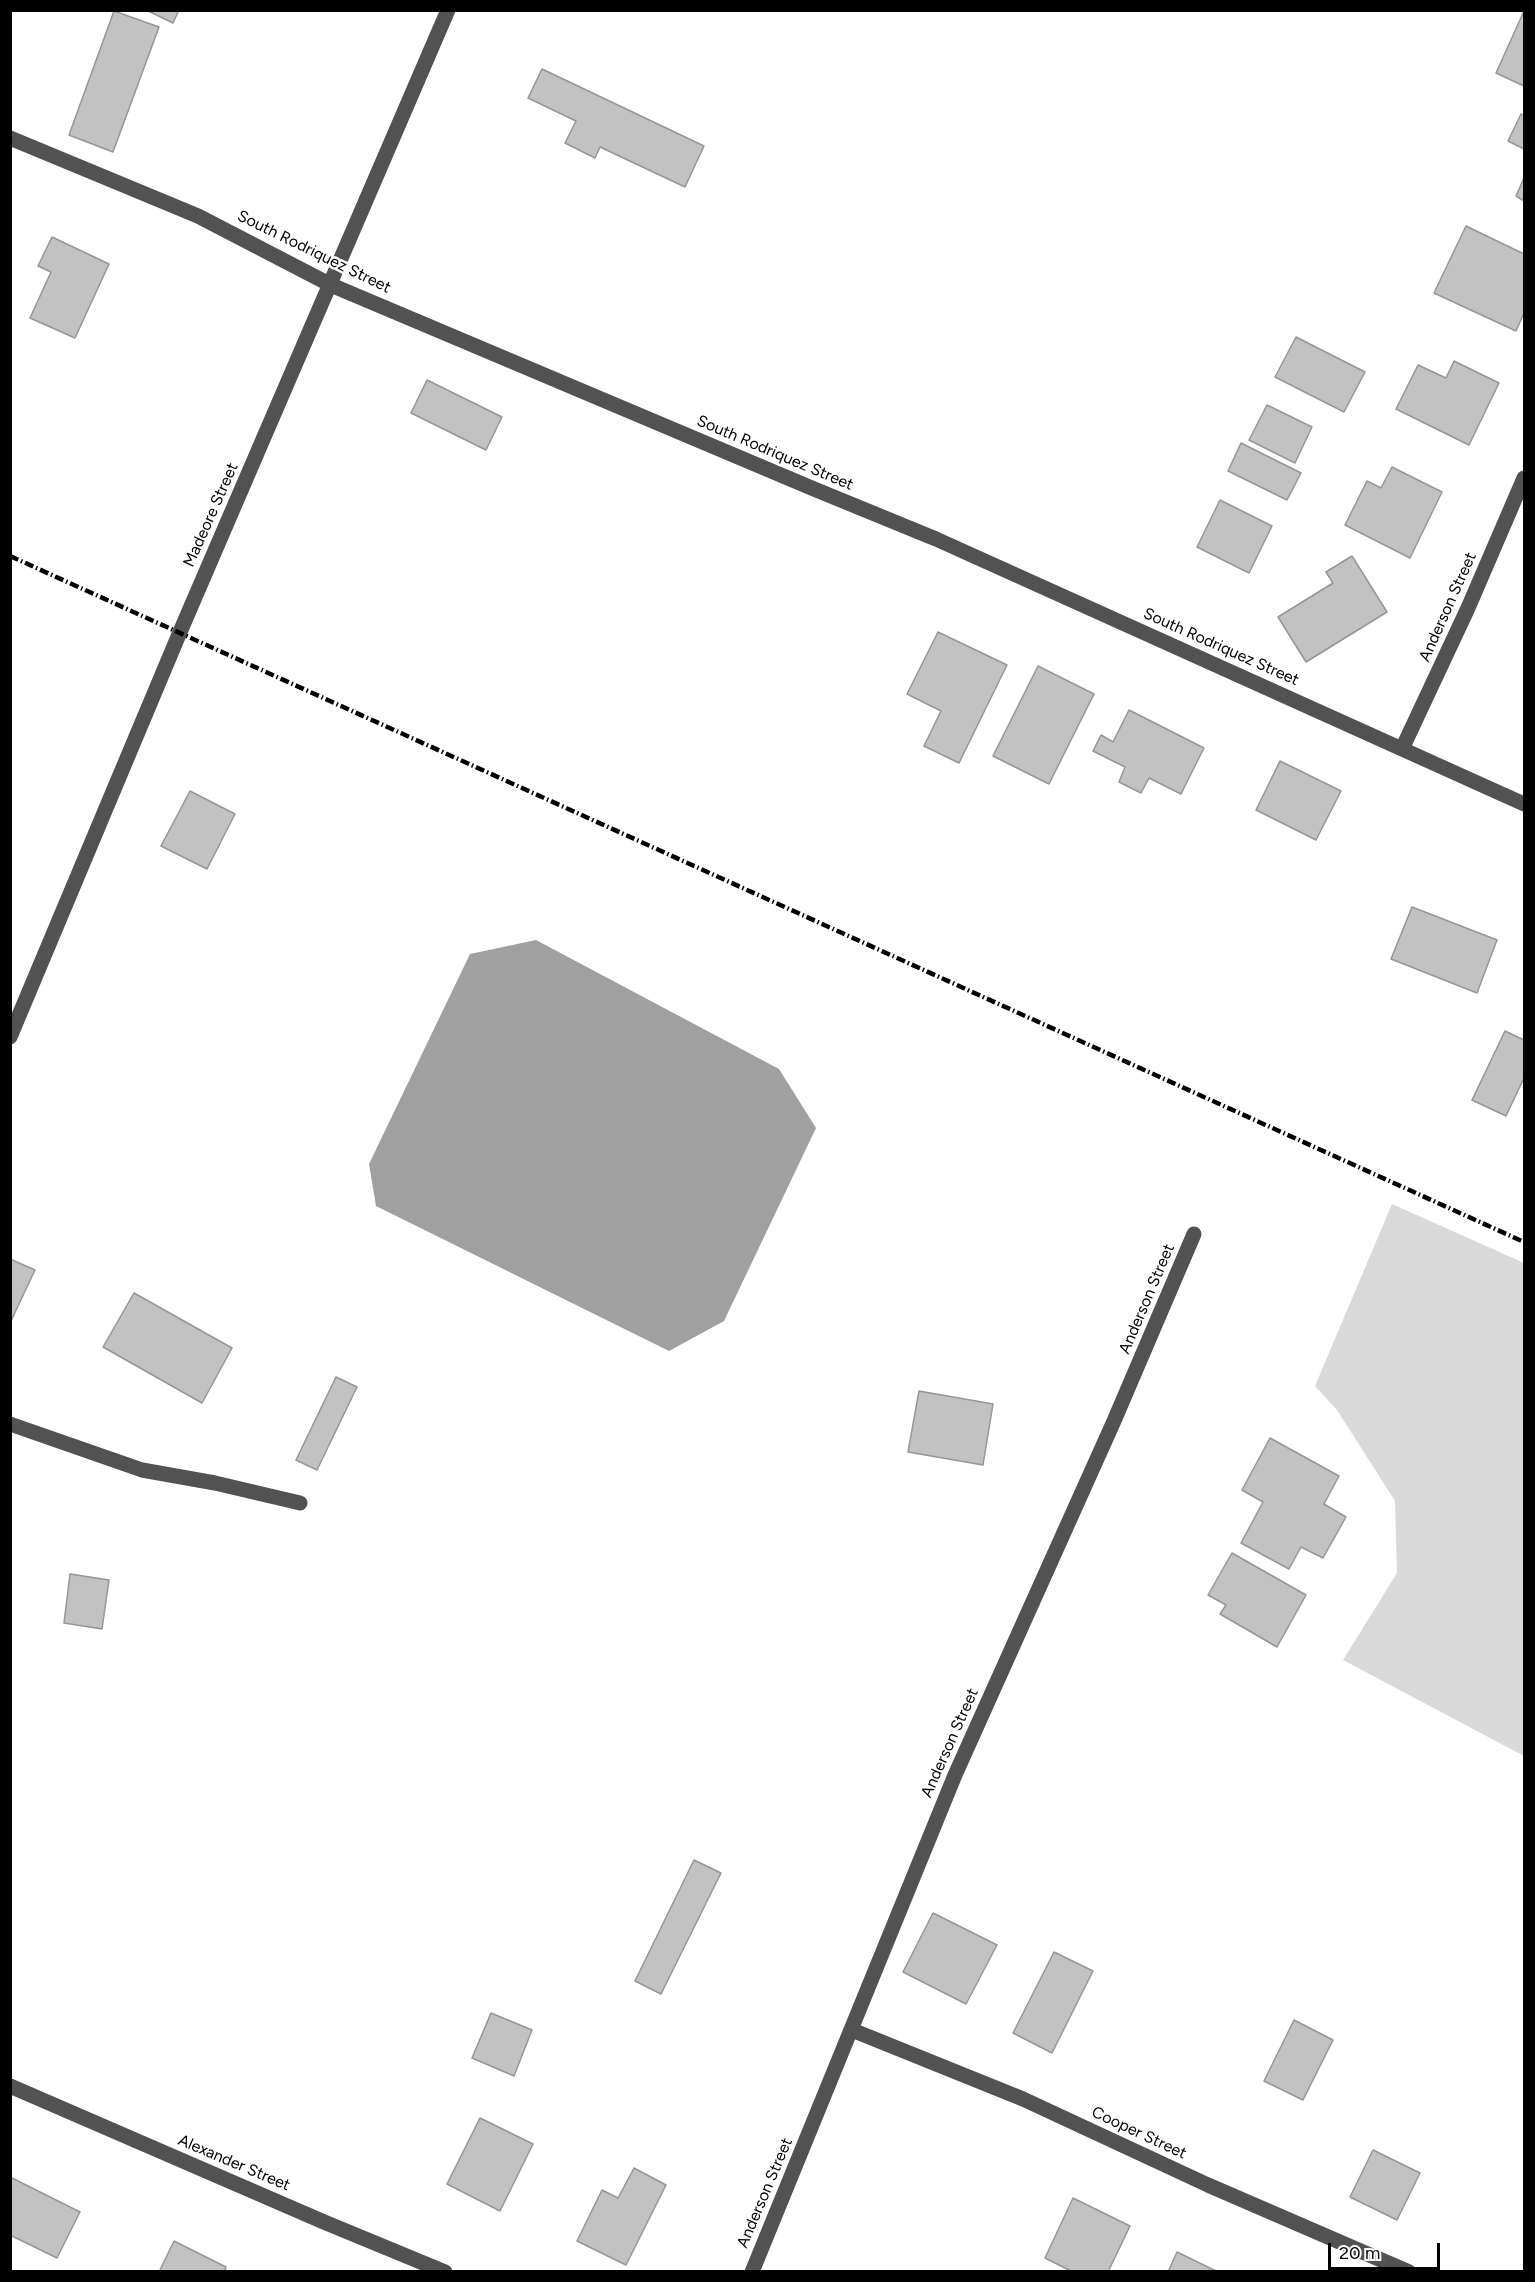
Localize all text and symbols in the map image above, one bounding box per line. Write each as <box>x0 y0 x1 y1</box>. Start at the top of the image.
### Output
street label: South Rodriquez Street <box>234 206 394 298</box>
street label: South Rodriquez Street <box>694 411 856 495</box>
street label: Madeore Street <box>179 460 243 570</box>
street label: Anderson Street <box>1415 549 1481 665</box>
street label: South Rodriquez Street <box>1140 604 1302 690</box>
street label: Anderson Street <box>1115 1241 1179 1357</box>
street label: Anderson Street <box>917 1685 983 1801</box>
street label: Cooper Street <box>1089 2103 1189 2163</box>
street label: Alexander Street <box>175 2131 293 2195</box>
street label: Anderson Street <box>733 2135 797 2251</box>
scale bar <box>1331 2231 1444 2269</box>
text: 20 m <box>1339 2242 1380 2264</box>

